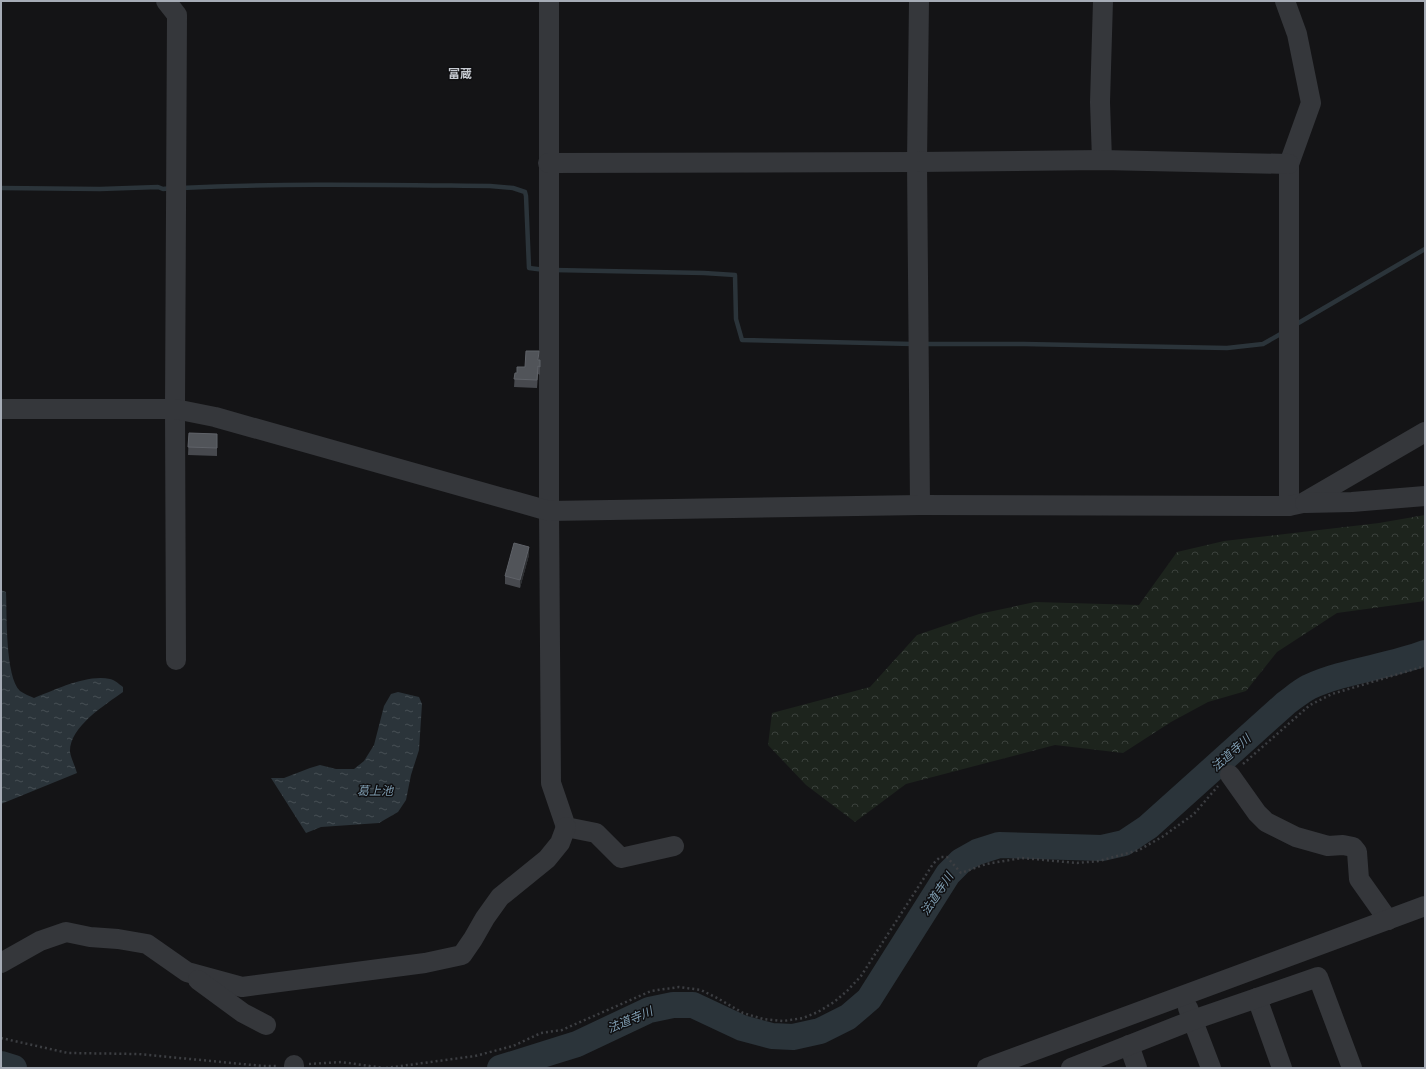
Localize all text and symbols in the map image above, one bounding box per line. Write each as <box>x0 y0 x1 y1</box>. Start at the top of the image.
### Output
district label: 富蔵 <box>448 67 472 81</box>
water label: 法道寺川 <box>1208 730 1255 774</box>
water label: 葛上池 <box>357 784 394 798</box>
water label: 法道寺川 <box>918 869 957 918</box>
water label: 法道寺川 <box>605 1003 657 1036</box>

